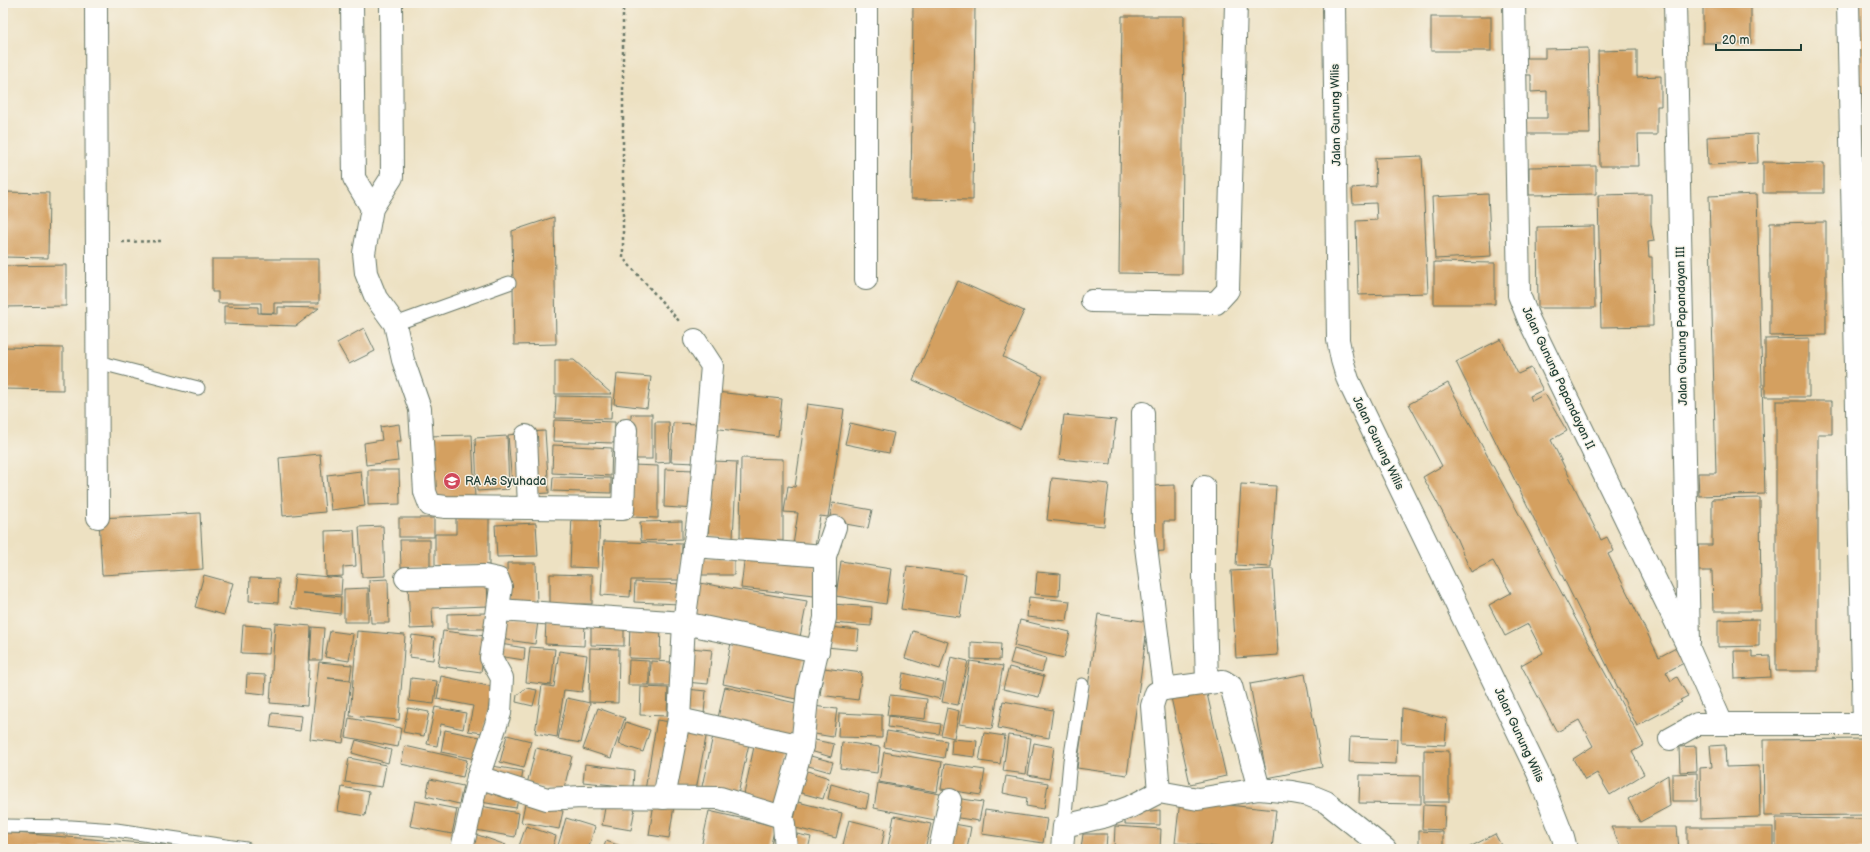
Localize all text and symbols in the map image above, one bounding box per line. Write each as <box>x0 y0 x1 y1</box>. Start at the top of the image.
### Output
scale bar <box>1716 26 1801 52</box>
text: 20 m <box>1722 33 1749 48</box>
street label: Jalan Gunung Wilis <box>1328 64 1344 166</box>
street label: Jalan Gunung Papandayan III <box>1673 246 1691 406</box>
street label: Jalan Gunung Papandayan II <box>1518 304 1598 452</box>
street label: Jalan Gunung Wilis <box>1349 394 1407 492</box>
school or university icon: RA As Syuhada <box>442 471 462 491</box>
place label: RA As Syuhada <box>465 474 547 489</box>
street label: Jalan Gunung Wilis <box>1491 685 1547 785</box>

